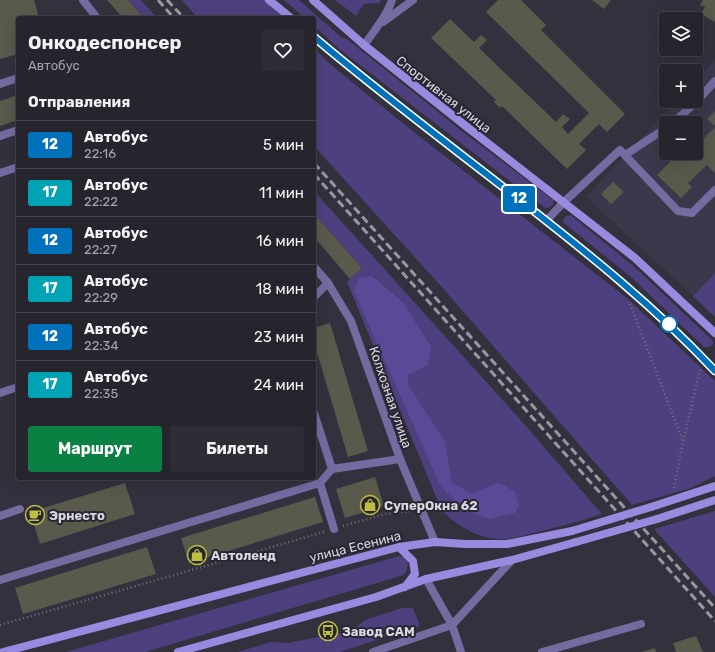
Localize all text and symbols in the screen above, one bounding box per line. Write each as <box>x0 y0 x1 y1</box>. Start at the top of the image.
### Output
map controls <box>659 12 703 160</box>
button: layers <box>659 12 703 56</box>
button: heart <box>262 29 304 71</box>
text: Онкодеспонсер <box>28 31 182 54</box>
street label: Спортивная улица <box>393 53 494 136</box>
text: Автобус <box>28 58 80 73</box>
button: + <box>659 64 703 108</box>
text: Отправления <box>28 93 130 111</box>
button: − <box>659 116 703 160</box>
text: Автобус <box>84 128 148 146</box>
text: 12 <box>42 136 58 153</box>
text: 5 мин <box>263 136 304 154</box>
text: 22:16 <box>84 146 116 161</box>
text: Автобус <box>84 176 148 194</box>
text: 17 <box>43 184 57 201</box>
text: 11 мин <box>259 184 304 202</box>
line badge: 12 <box>501 186 537 212</box>
text: 12 <box>511 190 527 207</box>
text: 22:22 <box>84 194 118 209</box>
text: Автобус <box>84 224 148 242</box>
text: 12 <box>42 232 58 249</box>
text: 16 мин <box>256 232 304 250</box>
text: 22:27 <box>84 242 117 257</box>
text: Автобус <box>84 272 148 290</box>
text: 17 <box>43 280 57 297</box>
text: 18 мин <box>256 280 304 298</box>
text: 22:29 <box>84 290 118 305</box>
unlabelled marker <box>660 315 678 333</box>
text: Автобус <box>84 320 148 338</box>
text: 12 <box>42 328 58 345</box>
text: 23 мин <box>254 328 304 346</box>
text: 22:34 <box>84 338 118 353</box>
street label: Колхозная улица <box>366 344 415 450</box>
text: Автобус <box>84 368 148 386</box>
text: 17 <box>43 376 57 393</box>
text: 24 мин <box>254 376 304 394</box>
text: 22:35 <box>84 386 118 401</box>
button: Маршрут <box>28 426 162 472</box>
button: Билеты <box>170 426 304 472</box>
shop icon: СуперОкна 62 <box>359 494 381 516</box>
place label: СуперОкна 62 <box>384 498 478 513</box>
cafe icon: Эрнесто <box>24 504 46 526</box>
place label: Эрнесто <box>49 508 105 523</box>
street label: улица Есенина <box>308 528 402 565</box>
shop icon: Автоленд <box>186 544 208 566</box>
place label: Автоленд <box>211 548 276 563</box>
bus stop icon: Завод САМ <box>317 620 339 642</box>
place label: Завод САМ <box>342 624 415 639</box>

